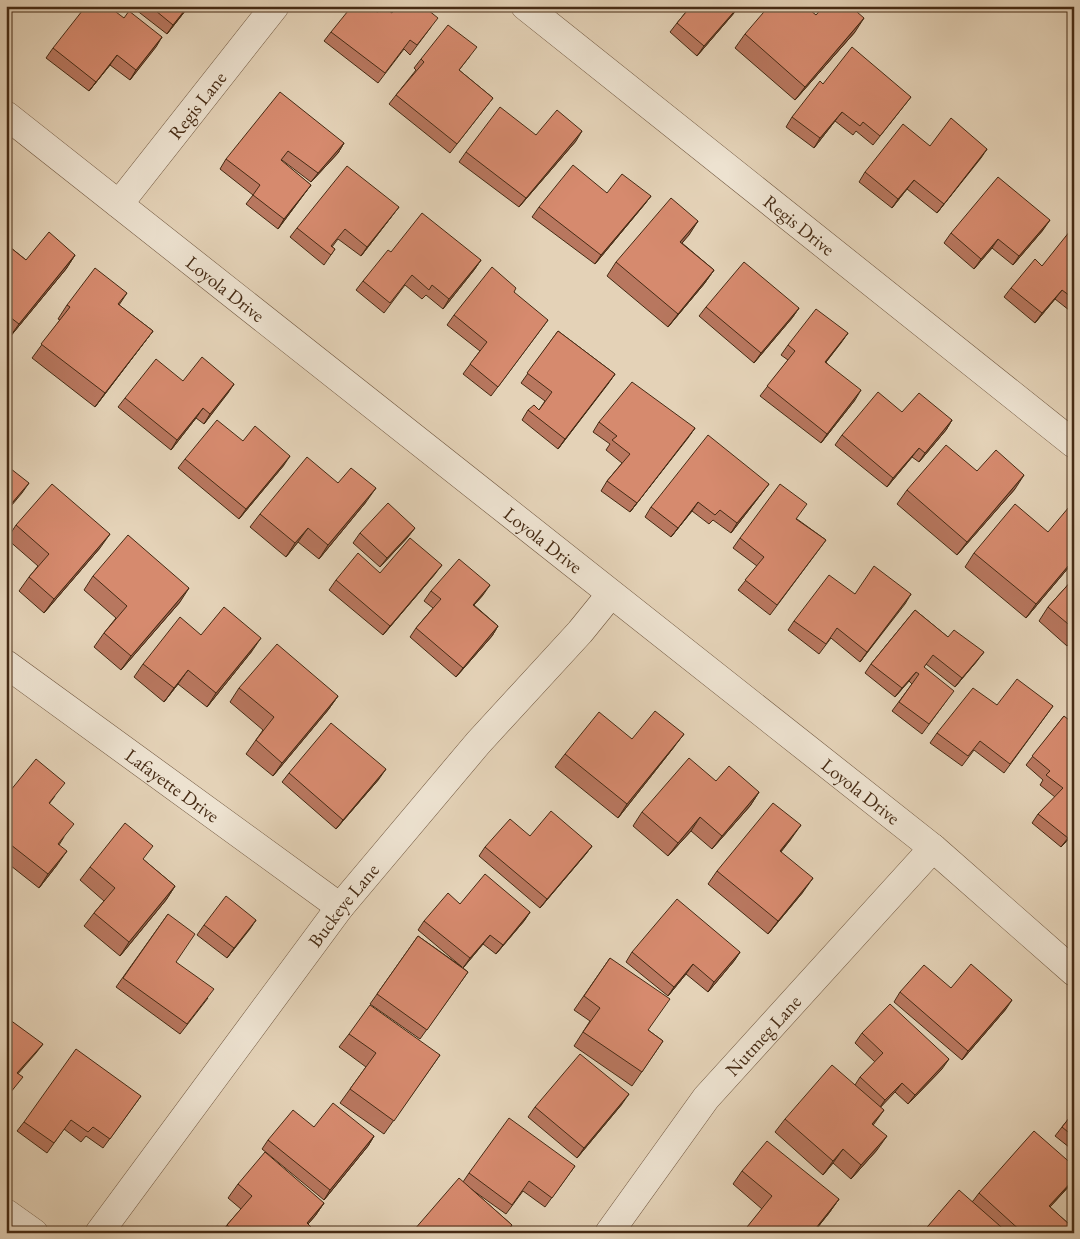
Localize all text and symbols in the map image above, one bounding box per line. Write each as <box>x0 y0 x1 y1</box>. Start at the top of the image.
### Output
street label: Regis Lane <box>162 66 232 144</box>
street label: Regis Drive <box>759 189 840 261</box>
street label: Loyola Drive <box>181 250 270 328</box>
street label: Loyola Drive <box>499 501 588 579</box>
street label: Lafayette Drive <box>120 743 225 828</box>
street label: Loyola Drive <box>817 752 905 830</box>
street label: Buckeye Lane <box>302 858 384 952</box>
street label: Nutmeg Lane <box>720 989 806 1081</box>

